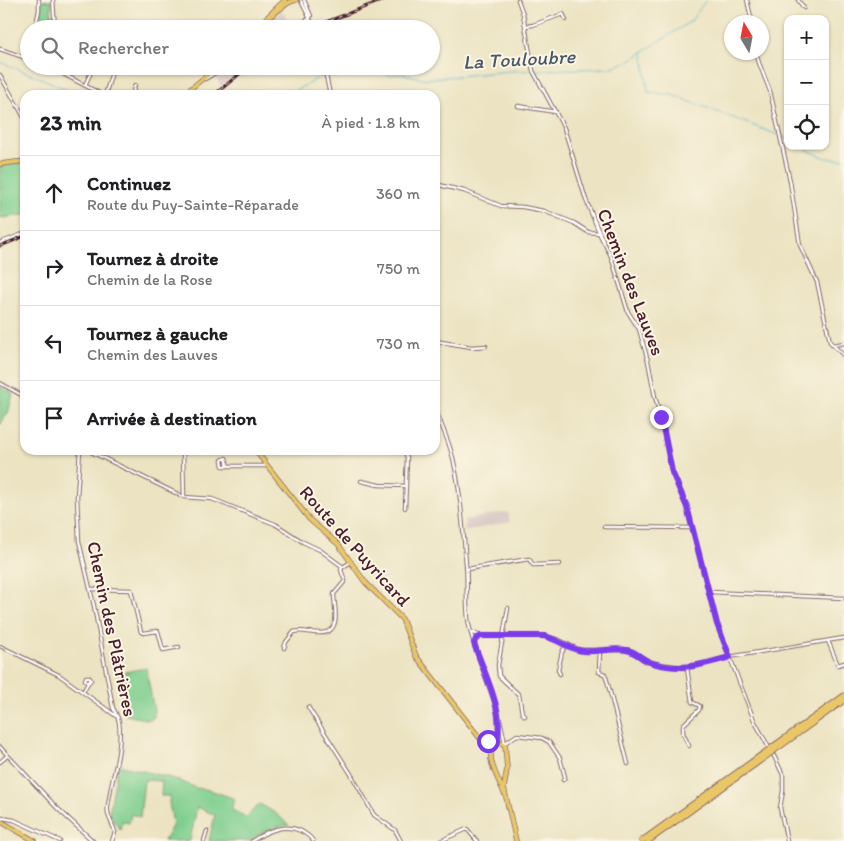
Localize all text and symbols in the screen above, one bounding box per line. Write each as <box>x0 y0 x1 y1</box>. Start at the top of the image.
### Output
north arrow <box>724 15 769 60</box>
map controls <box>784 15 829 150</box>
button: + <box>784 15 829 60</box>
search box <box>20 20 440 75</box>
icon: search <box>38 34 66 62</box>
text: Rechercher <box>78 36 169 59</box>
water label: La Touloubre <box>462 44 577 74</box>
button: − <box>784 60 829 105</box>
button: locate <box>784 105 829 150</box>
text: 23 min <box>40 110 101 135</box>
text: À pied · 1.8 km <box>322 113 420 132</box>
text: Continuez <box>87 172 171 195</box>
icon: ahead <box>40 179 68 207</box>
text: 360 m <box>376 184 420 203</box>
text: Route du Puy-Sainte-Réparade <box>87 195 299 214</box>
street label: Chemin des Lauves <box>592 205 670 359</box>
text: Tournez à droite <box>87 247 219 270</box>
icon: right <box>40 254 68 282</box>
text: 750 m <box>377 259 420 278</box>
text: Chemin de la Rose <box>87 270 213 289</box>
text: Tournez à gauche <box>87 322 228 345</box>
icon: left <box>40 329 68 357</box>
text: 730 m <box>376 334 420 353</box>
text: Chemin des Lauves <box>87 345 218 364</box>
icon: arrive <box>40 404 68 432</box>
route end <box>650 406 673 429</box>
text: Arrivée à destination <box>87 407 257 430</box>
street label: Route de Puyricard <box>295 481 416 612</box>
street label: Chemin des Plâtrières <box>82 539 142 719</box>
route start <box>477 730 500 753</box>

